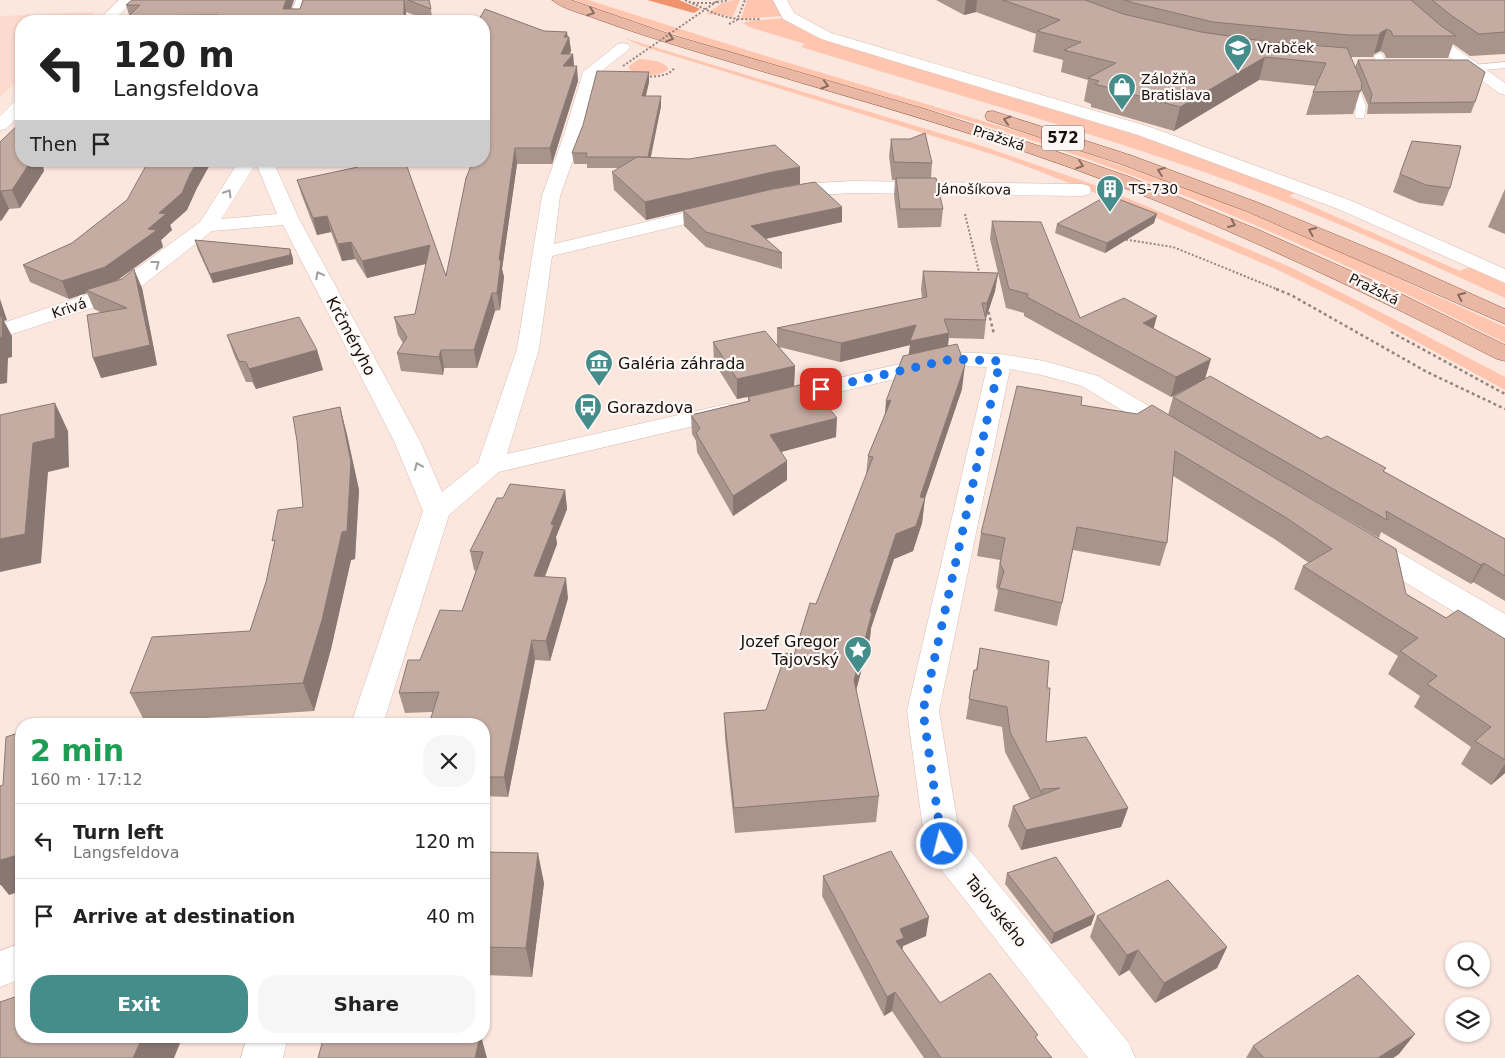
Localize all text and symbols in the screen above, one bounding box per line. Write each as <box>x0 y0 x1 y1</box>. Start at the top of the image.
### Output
one-way arrow <box>586 6 595 16</box>
one-way arrow <box>665 33 673 43</box>
school or university icon: Vrabček <box>1223 33 1253 72</box>
icon: left <box>30 35 95 100</box>
text: 120 m <box>113 35 235 75</box>
place label: Vrabček <box>1257 40 1315 56</box>
place label: Záložňa Bratislava <box>1141 71 1211 103</box>
shop icon: Záložňa Bratislava <box>1107 72 1137 111</box>
text: Langsfeldova <box>113 76 259 101</box>
one-way arrow <box>821 80 829 90</box>
one-way arrow <box>1003 116 1011 126</box>
street label: Pražská <box>971 122 1027 154</box>
road number: 572 <box>1042 126 1084 150</box>
icon: arrive <box>87 130 115 158</box>
text: Then <box>30 133 77 155</box>
one-way arrow <box>1076 159 1084 169</box>
one-way arrow <box>1157 167 1166 178</box>
building icon: TS-730 <box>1095 174 1125 213</box>
street label: Jánošíkova <box>936 180 1011 198</box>
place label: TS-730 <box>1128 181 1178 197</box>
one-way arrow <box>221 190 231 199</box>
one-way arrow <box>1227 218 1236 229</box>
one-way arrow <box>1308 226 1317 237</box>
one-way arrow <box>150 262 159 270</box>
street label: Pražská <box>1346 270 1402 308</box>
one-way arrow <box>315 272 325 281</box>
one-way arrow <box>1457 292 1466 302</box>
street label: Krčméryho <box>322 293 380 379</box>
street label: Krivá <box>50 295 88 321</box>
museum icon: Galéria záhrada <box>584 348 614 387</box>
place label: Galéria záhrada <box>618 354 745 373</box>
pin <box>800 368 842 410</box>
icon: arrive <box>807 375 835 403</box>
bus stop icon: Gorazdova <box>573 392 603 431</box>
place label: Gorazdova <box>607 398 693 417</box>
one-way arrow <box>413 462 424 471</box>
place label: Jozef Gregor Tajovský <box>740 632 839 669</box>
place icon: Jozef Gregor Tajovský <box>843 635 873 674</box>
text: 2 min <box>30 733 124 768</box>
button: close <box>423 735 475 787</box>
text: 160 m · 17:12 <box>30 770 143 789</box>
position arrow <box>915 817 967 869</box>
text: Turn left <box>73 821 164 843</box>
icon: left <box>30 827 58 855</box>
text: 120 m <box>414 830 475 852</box>
text: Langsfeldova <box>73 843 180 862</box>
street label: Tajovského <box>960 870 1031 951</box>
icon: arrive <box>30 902 58 930</box>
text: Arrive at destination <box>73 905 295 927</box>
text: 40 m <box>426 905 475 927</box>
map controls <box>1445 942 1490 1042</box>
button: search <box>1445 942 1490 987</box>
button: Exit <box>30 975 248 1033</box>
button: Share <box>258 975 475 1033</box>
button: layers <box>1445 997 1490 1042</box>

